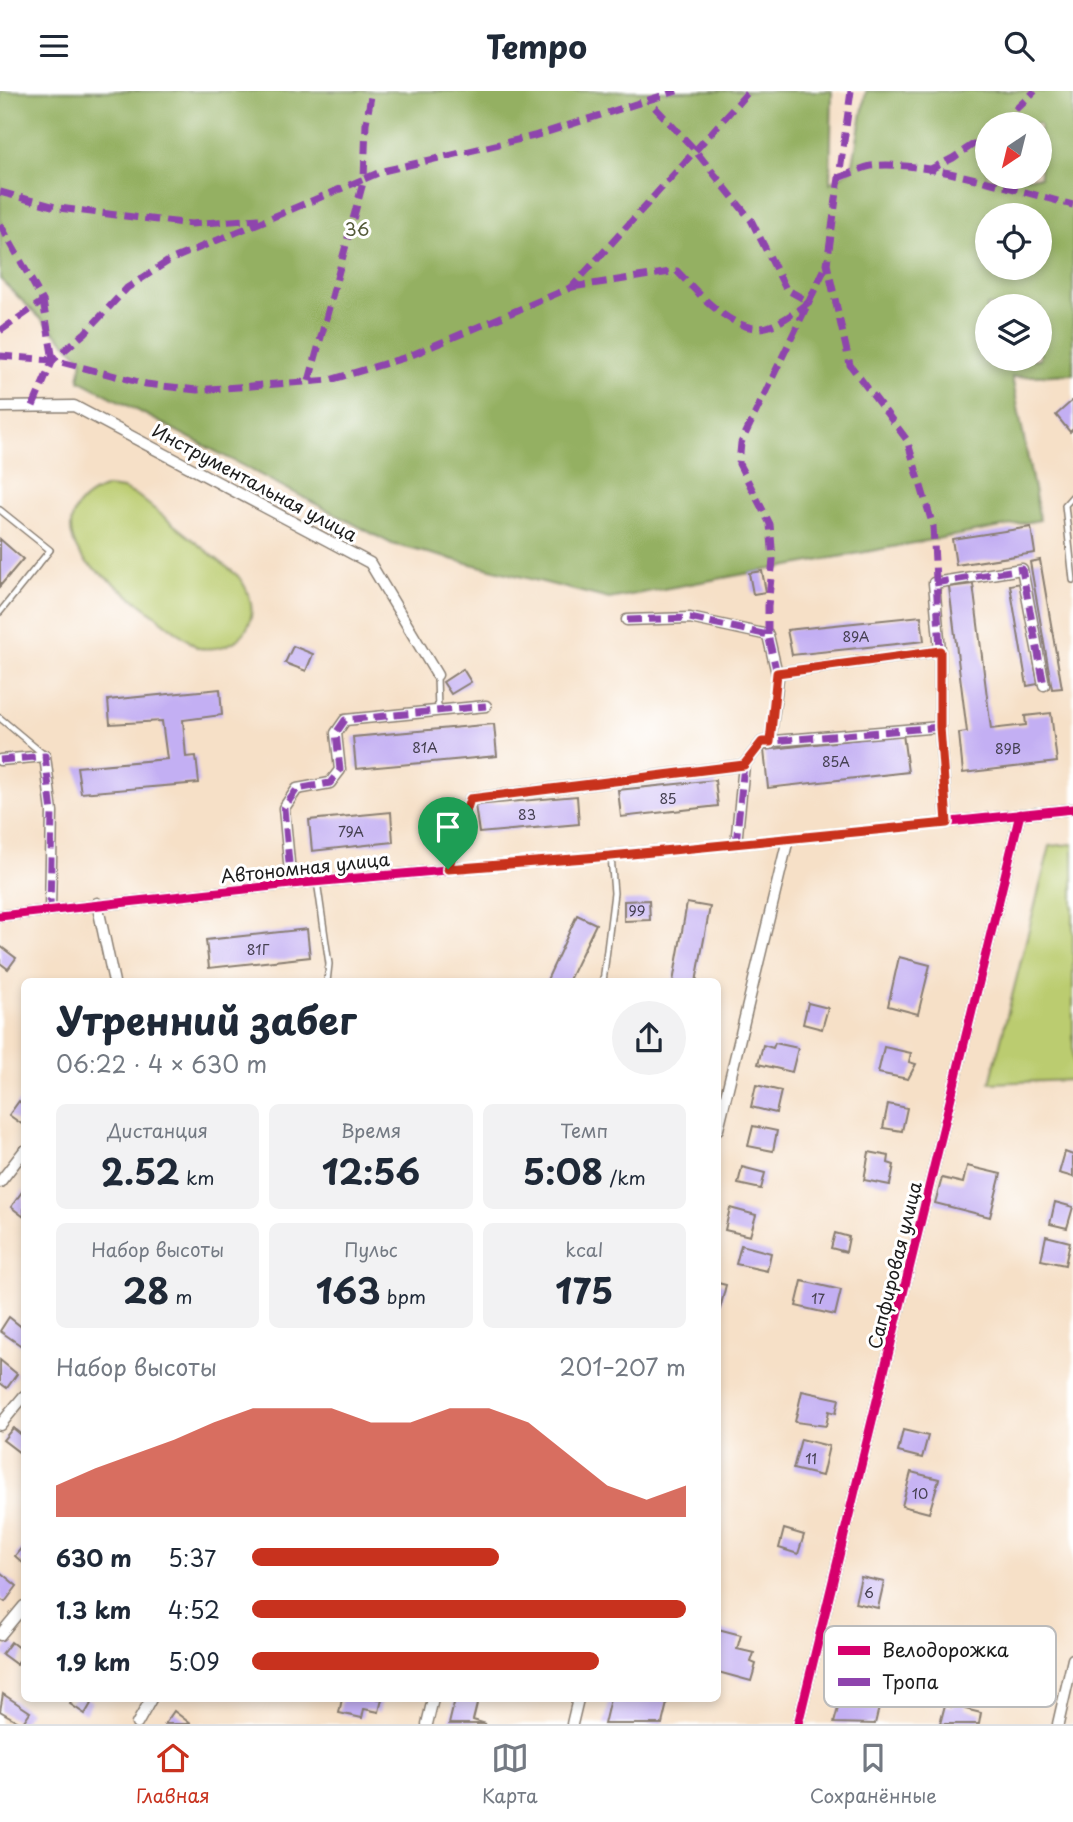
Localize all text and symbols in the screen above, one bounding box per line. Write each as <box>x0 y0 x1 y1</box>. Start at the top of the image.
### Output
text: Tempo <box>486 22 587 70</box>
icon: menu <box>35 27 73 65</box>
icon: search <box>1000 27 1038 65</box>
north arrow <box>975 112 1052 189</box>
map controls <box>975 112 1052 371</box>
button: locate <box>975 203 1052 280</box>
park label: 36 <box>345 215 369 242</box>
button: layers <box>975 294 1052 371</box>
street label: Инструментальная улица <box>148 416 363 548</box>
house number: 89А <box>842 626 870 647</box>
house number: 81А <box>412 737 438 758</box>
house number: 89В <box>995 738 1021 759</box>
house number: 85А <box>822 751 850 772</box>
house number: 85 <box>659 788 677 809</box>
pin <box>418 797 478 869</box>
house number: 83 <box>518 804 536 825</box>
icon: arrive <box>429 808 467 846</box>
house number: 79А <box>338 821 364 842</box>
street label: Автономная улица <box>219 845 391 889</box>
house number: 99 <box>628 900 646 921</box>
house number: 81Г <box>247 939 270 960</box>
text: Утренний забег <box>56 991 356 1048</box>
button: share <box>612 1001 686 1075</box>
text: 06:22 · 4 × 630 m <box>56 1046 267 1081</box>
text: Дистанция <box>107 1116 208 1144</box>
text: Время <box>341 1116 401 1144</box>
text: Темп <box>560 1116 608 1144</box>
text: 2.52 <box>101 1144 180 1197</box>
text: 12:56 <box>322 1144 420 1197</box>
text: 5:08 <box>523 1144 603 1197</box>
text: km <box>180 1163 215 1191</box>
text: /km <box>603 1163 646 1191</box>
street label: Сапфировая улица <box>860 1178 928 1352</box>
text: Набор высоты <box>91 1235 224 1263</box>
text: Пульс <box>344 1235 398 1263</box>
text: kcal <box>565 1235 603 1263</box>
text: 28 <box>123 1263 169 1316</box>
text: 163 <box>316 1263 381 1316</box>
text: 175 <box>555 1263 613 1316</box>
text: m <box>169 1282 193 1310</box>
text: bpm <box>381 1282 426 1310</box>
house number: 17 <box>811 1288 825 1309</box>
text: Набор высоты <box>56 1349 217 1384</box>
text: 201–207 m <box>559 1349 686 1384</box>
house number: 11 <box>805 1448 817 1469</box>
house number: 10 <box>912 1483 928 1504</box>
text: 630 m <box>56 1540 132 1575</box>
text: 5:37 <box>168 1540 216 1575</box>
house number: 6 <box>864 1582 874 1603</box>
text: 1.3 km <box>56 1592 131 1627</box>
text: 4:52 <box>168 1592 220 1627</box>
legend <box>824 1626 1056 1707</box>
text: Велодорожка <box>882 1635 1009 1663</box>
text: 1.9 km <box>56 1644 130 1679</box>
text: 5:09 <box>168 1644 220 1679</box>
text: Тропа <box>882 1667 939 1695</box>
tab: Главная <box>136 1739 210 1809</box>
tab: Карта <box>482 1739 538 1809</box>
tab: Сохранённые <box>810 1739 937 1809</box>

